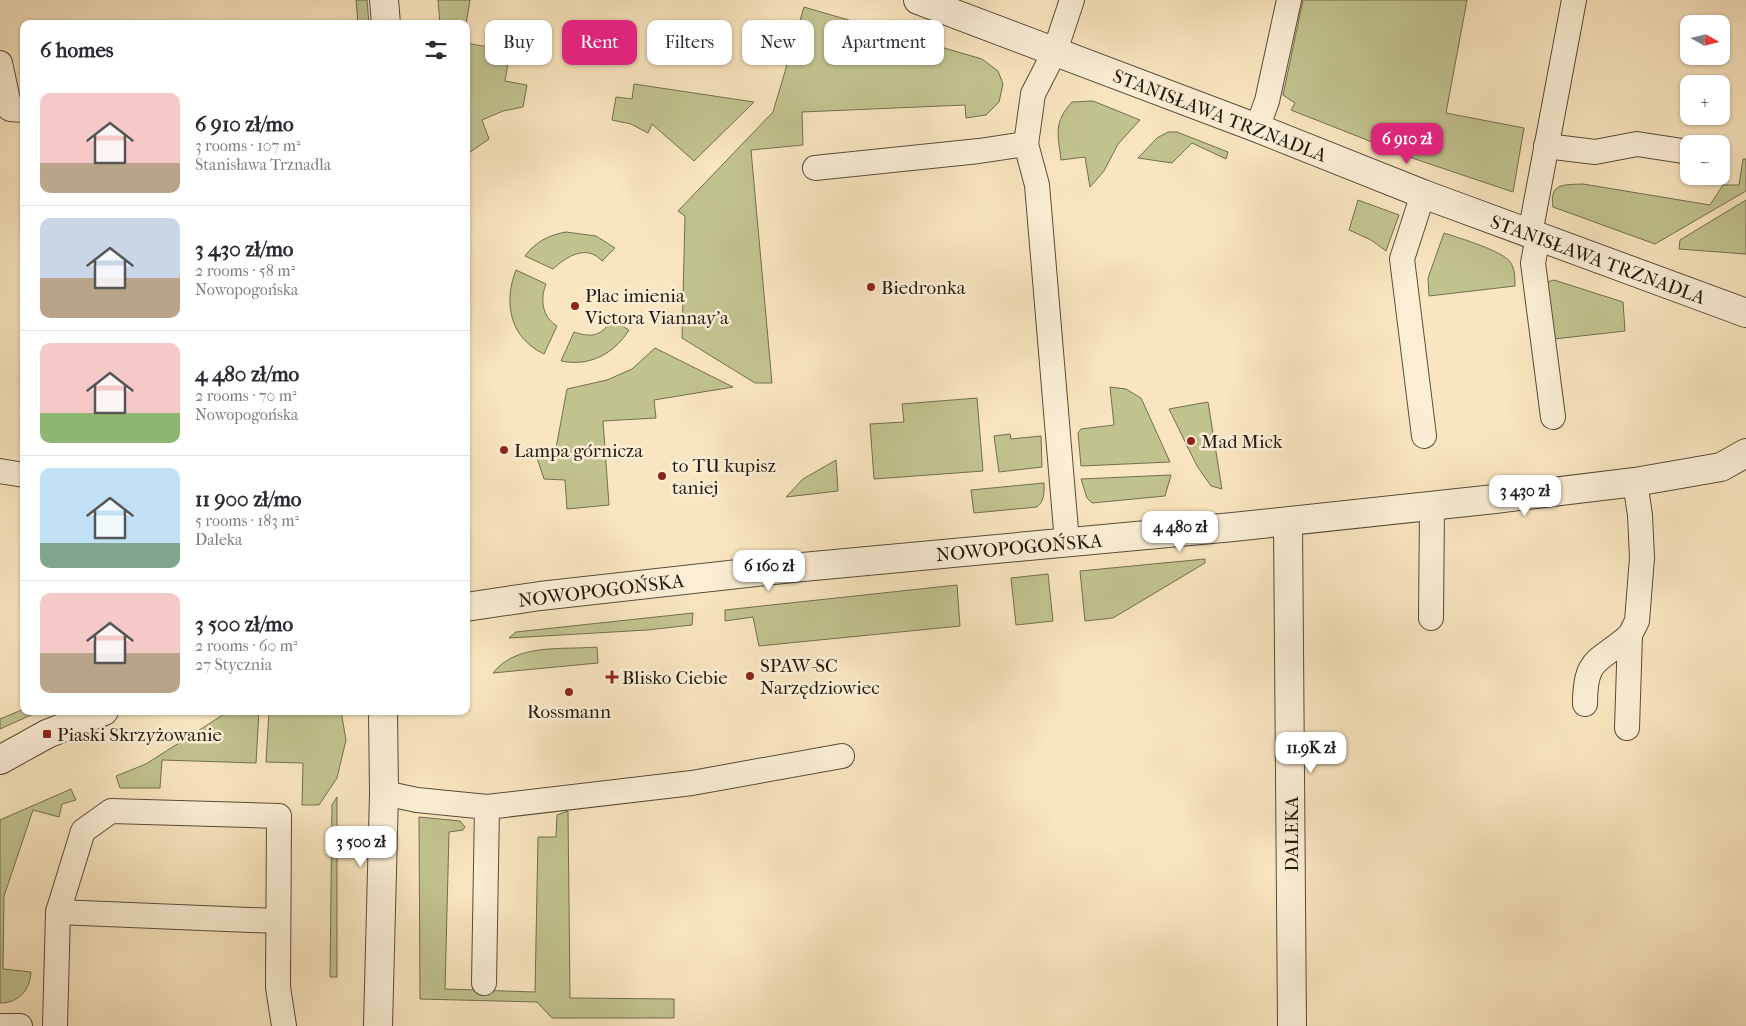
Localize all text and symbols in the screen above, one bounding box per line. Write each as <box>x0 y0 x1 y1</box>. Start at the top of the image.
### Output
north arrow <box>1680 15 1730 65</box>
map controls <box>1680 15 1730 185</box>
chip: Buy <box>485 20 552 65</box>
chip: Rent <box>562 20 637 65</box>
chip: Filters <box>647 20 732 65</box>
chip: New <box>742 20 814 65</box>
chip: Apartment <box>824 20 944 65</box>
icon: filters <box>422 36 450 64</box>
text: 6 homes <box>40 38 114 62</box>
street label: STANISŁAWA TRZNADLA <box>1110 65 1330 167</box>
button: + <box>1680 75 1730 125</box>
text: 6 910 zł/mo <box>195 112 294 136</box>
icon: home <box>80 113 140 173</box>
pin: 6 910 zł <box>1355 122 1459 165</box>
text: 6 910 zł <box>1382 129 1432 148</box>
button: − <box>1680 135 1730 185</box>
text: 3 rooms · 107 m² <box>195 136 301 155</box>
text: Stanisława Trznadla <box>195 155 331 174</box>
street label: STANISŁAWA TRZNADLA <box>1487 211 1709 309</box>
text: 3 430 zł/mo <box>195 237 293 261</box>
icon: home <box>80 238 140 298</box>
text: 2 rooms · 58 m² <box>195 261 295 280</box>
place label: Biedronka <box>881 277 966 299</box>
text: Nowopogońska <box>195 280 298 299</box>
marker: Biedronka <box>865 281 877 293</box>
place label: Plac imienia Victora Viannay'a <box>584 285 729 329</box>
marker: Plac imienia Victora Viannay'a <box>569 300 581 312</box>
text: 4 480 zł/mo <box>195 362 299 386</box>
icon: home <box>80 363 140 423</box>
text: 2 rooms · 70 m² <box>195 386 297 405</box>
text: Nowopogońska <box>195 405 298 424</box>
place label: Mad Mick <box>1201 431 1283 453</box>
marker: Mad Mick <box>1185 435 1197 447</box>
place label: Lampa górnicza <box>514 440 643 462</box>
marker: Lampa górnicza <box>498 444 510 456</box>
place label: to TU kupisz taniej <box>672 455 776 499</box>
marker: to TU kupisz taniej <box>656 470 668 482</box>
pin: 3 430 zł <box>1473 474 1577 517</box>
text: 3 430 zł <box>1500 481 1550 500</box>
text: 11 900 zł/mo <box>195 487 301 511</box>
icon: home <box>80 488 140 548</box>
pin: 4 480 zł <box>1128 510 1232 553</box>
text: 5 rooms · 183 m² <box>195 511 299 530</box>
text: 4 480 zł <box>1153 517 1207 536</box>
text: Daleka <box>195 530 242 549</box>
street label: NOWOPOGOŃSKA <box>935 530 1104 566</box>
pin: 6 160 zł <box>717 550 821 592</box>
text: 6 160 zł <box>744 556 794 575</box>
street label: NOWOPOGOŃSKA <box>517 570 686 612</box>
text: 3 500 zł/mo <box>195 612 293 636</box>
icon: home <box>80 613 140 673</box>
text: 2 rooms · 60 m² <box>195 636 298 655</box>
text: 27 Stycznia <box>195 655 272 674</box>
place label: SPAW-SC Narzędziowiec <box>760 655 880 699</box>
place label: Blisko Ciebie <box>622 667 728 689</box>
marker: SPAW-SC Narzędziowiec <box>744 670 756 682</box>
marker: Blisko Ciebie <box>606 671 618 683</box>
marker: Rossmann <box>563 686 575 698</box>
place label: Rossmann <box>527 701 611 723</box>
place label: Piaski Skrzyżowanie <box>57 724 222 746</box>
marker: Piaski Skrzyżowanie <box>41 728 53 740</box>
pin: 11.9K zł <box>1259 732 1363 774</box>
text: 11.9K zł <box>1286 738 1336 757</box>
street label: DALEKA <box>1281 796 1303 872</box>
pin: 3 500 zł <box>309 826 413 868</box>
text: 3 500 zł <box>336 832 386 851</box>

